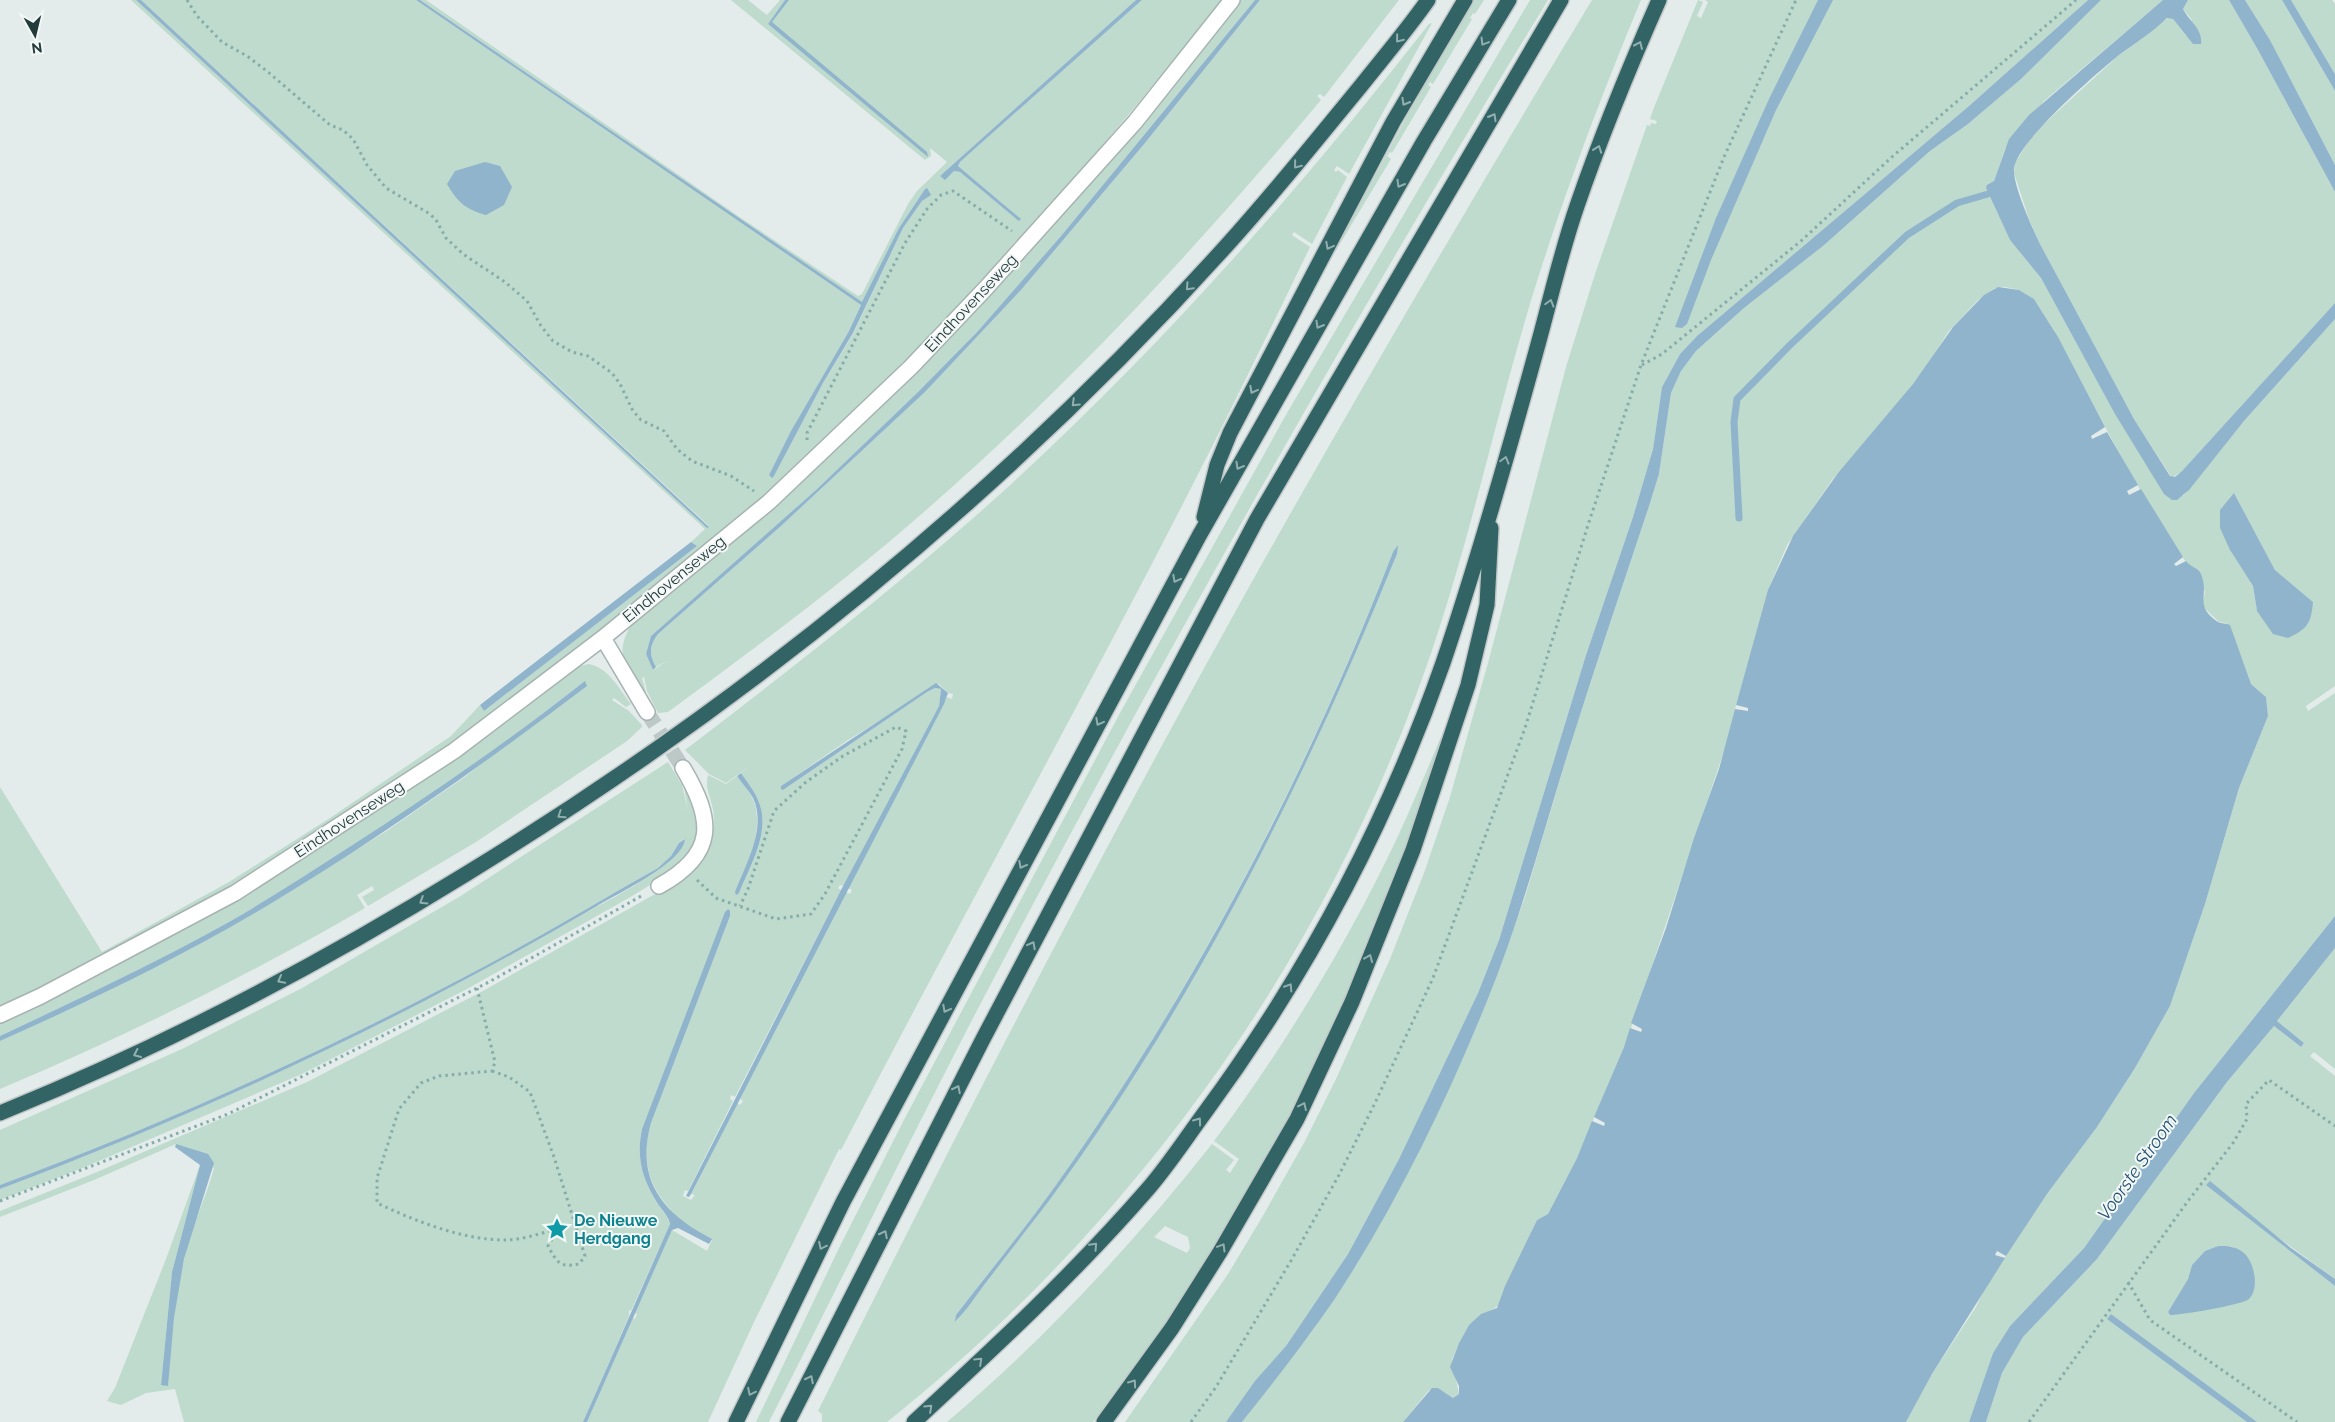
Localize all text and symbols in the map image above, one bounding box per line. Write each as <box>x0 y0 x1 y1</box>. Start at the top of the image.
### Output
north arrow <box>10 10 60 60</box>
one-way arrow <box>1396 33 1404 42</box>
one-way arrow <box>1480 36 1490 45</box>
text: N <box>30 39 43 57</box>
one-way arrow <box>1633 41 1644 50</box>
one-way arrow <box>1401 97 1411 106</box>
one-way arrow <box>1486 113 1496 122</box>
one-way arrow <box>1592 145 1602 153</box>
one-way arrow <box>1294 159 1302 168</box>
one-way arrow <box>1396 178 1406 187</box>
one-way arrow <box>1325 241 1335 250</box>
street label: Eindhovenseweg <box>921 250 1021 356</box>
one-way arrow <box>1186 281 1195 290</box>
one-way arrow <box>1544 300 1554 308</box>
one-way arrow <box>1316 320 1326 329</box>
one-way arrow <box>1249 384 1259 393</box>
one-way arrow <box>1072 397 1081 406</box>
one-way arrow <box>1500 456 1510 464</box>
one-way arrow <box>1235 461 1245 470</box>
street label: Eindhovenseweg <box>619 532 729 626</box>
one-way arrow <box>1172 574 1182 583</box>
one-way arrow <box>1095 717 1105 726</box>
street label: Eindhovenseweg <box>291 776 407 862</box>
one-way arrow <box>557 809 566 819</box>
one-way arrow <box>1019 860 1029 869</box>
one-way arrow <box>419 894 428 904</box>
one-way arrow <box>1026 941 1036 950</box>
one-way arrow <box>1363 954 1374 963</box>
one-way arrow <box>278 974 287 984</box>
one-way arrow <box>1283 983 1293 992</box>
one-way arrow <box>942 1003 952 1012</box>
one-way arrow <box>133 1048 142 1059</box>
one-way arrow <box>951 1085 961 1094</box>
one-way arrow <box>1297 1102 1307 1111</box>
water label: Voorste Stroom <box>2093 1110 2181 1224</box>
one-way arrow <box>1192 1117 1201 1127</box>
place label: De Nieuwe Herdgang <box>574 1211 658 1248</box>
place icon: De Nieuwe Herdgang <box>544 1216 570 1242</box>
one-way arrow <box>878 1230 888 1239</box>
one-way arrow <box>818 1240 828 1249</box>
one-way arrow <box>1088 1243 1097 1252</box>
one-way arrow <box>1216 1244 1226 1253</box>
one-way arrow <box>974 1358 983 1367</box>
one-way arrow <box>804 1375 814 1384</box>
one-way arrow <box>1127 1379 1136 1389</box>
one-way arrow <box>747 1387 757 1396</box>
one-way arrow <box>923 1405 932 1414</box>

